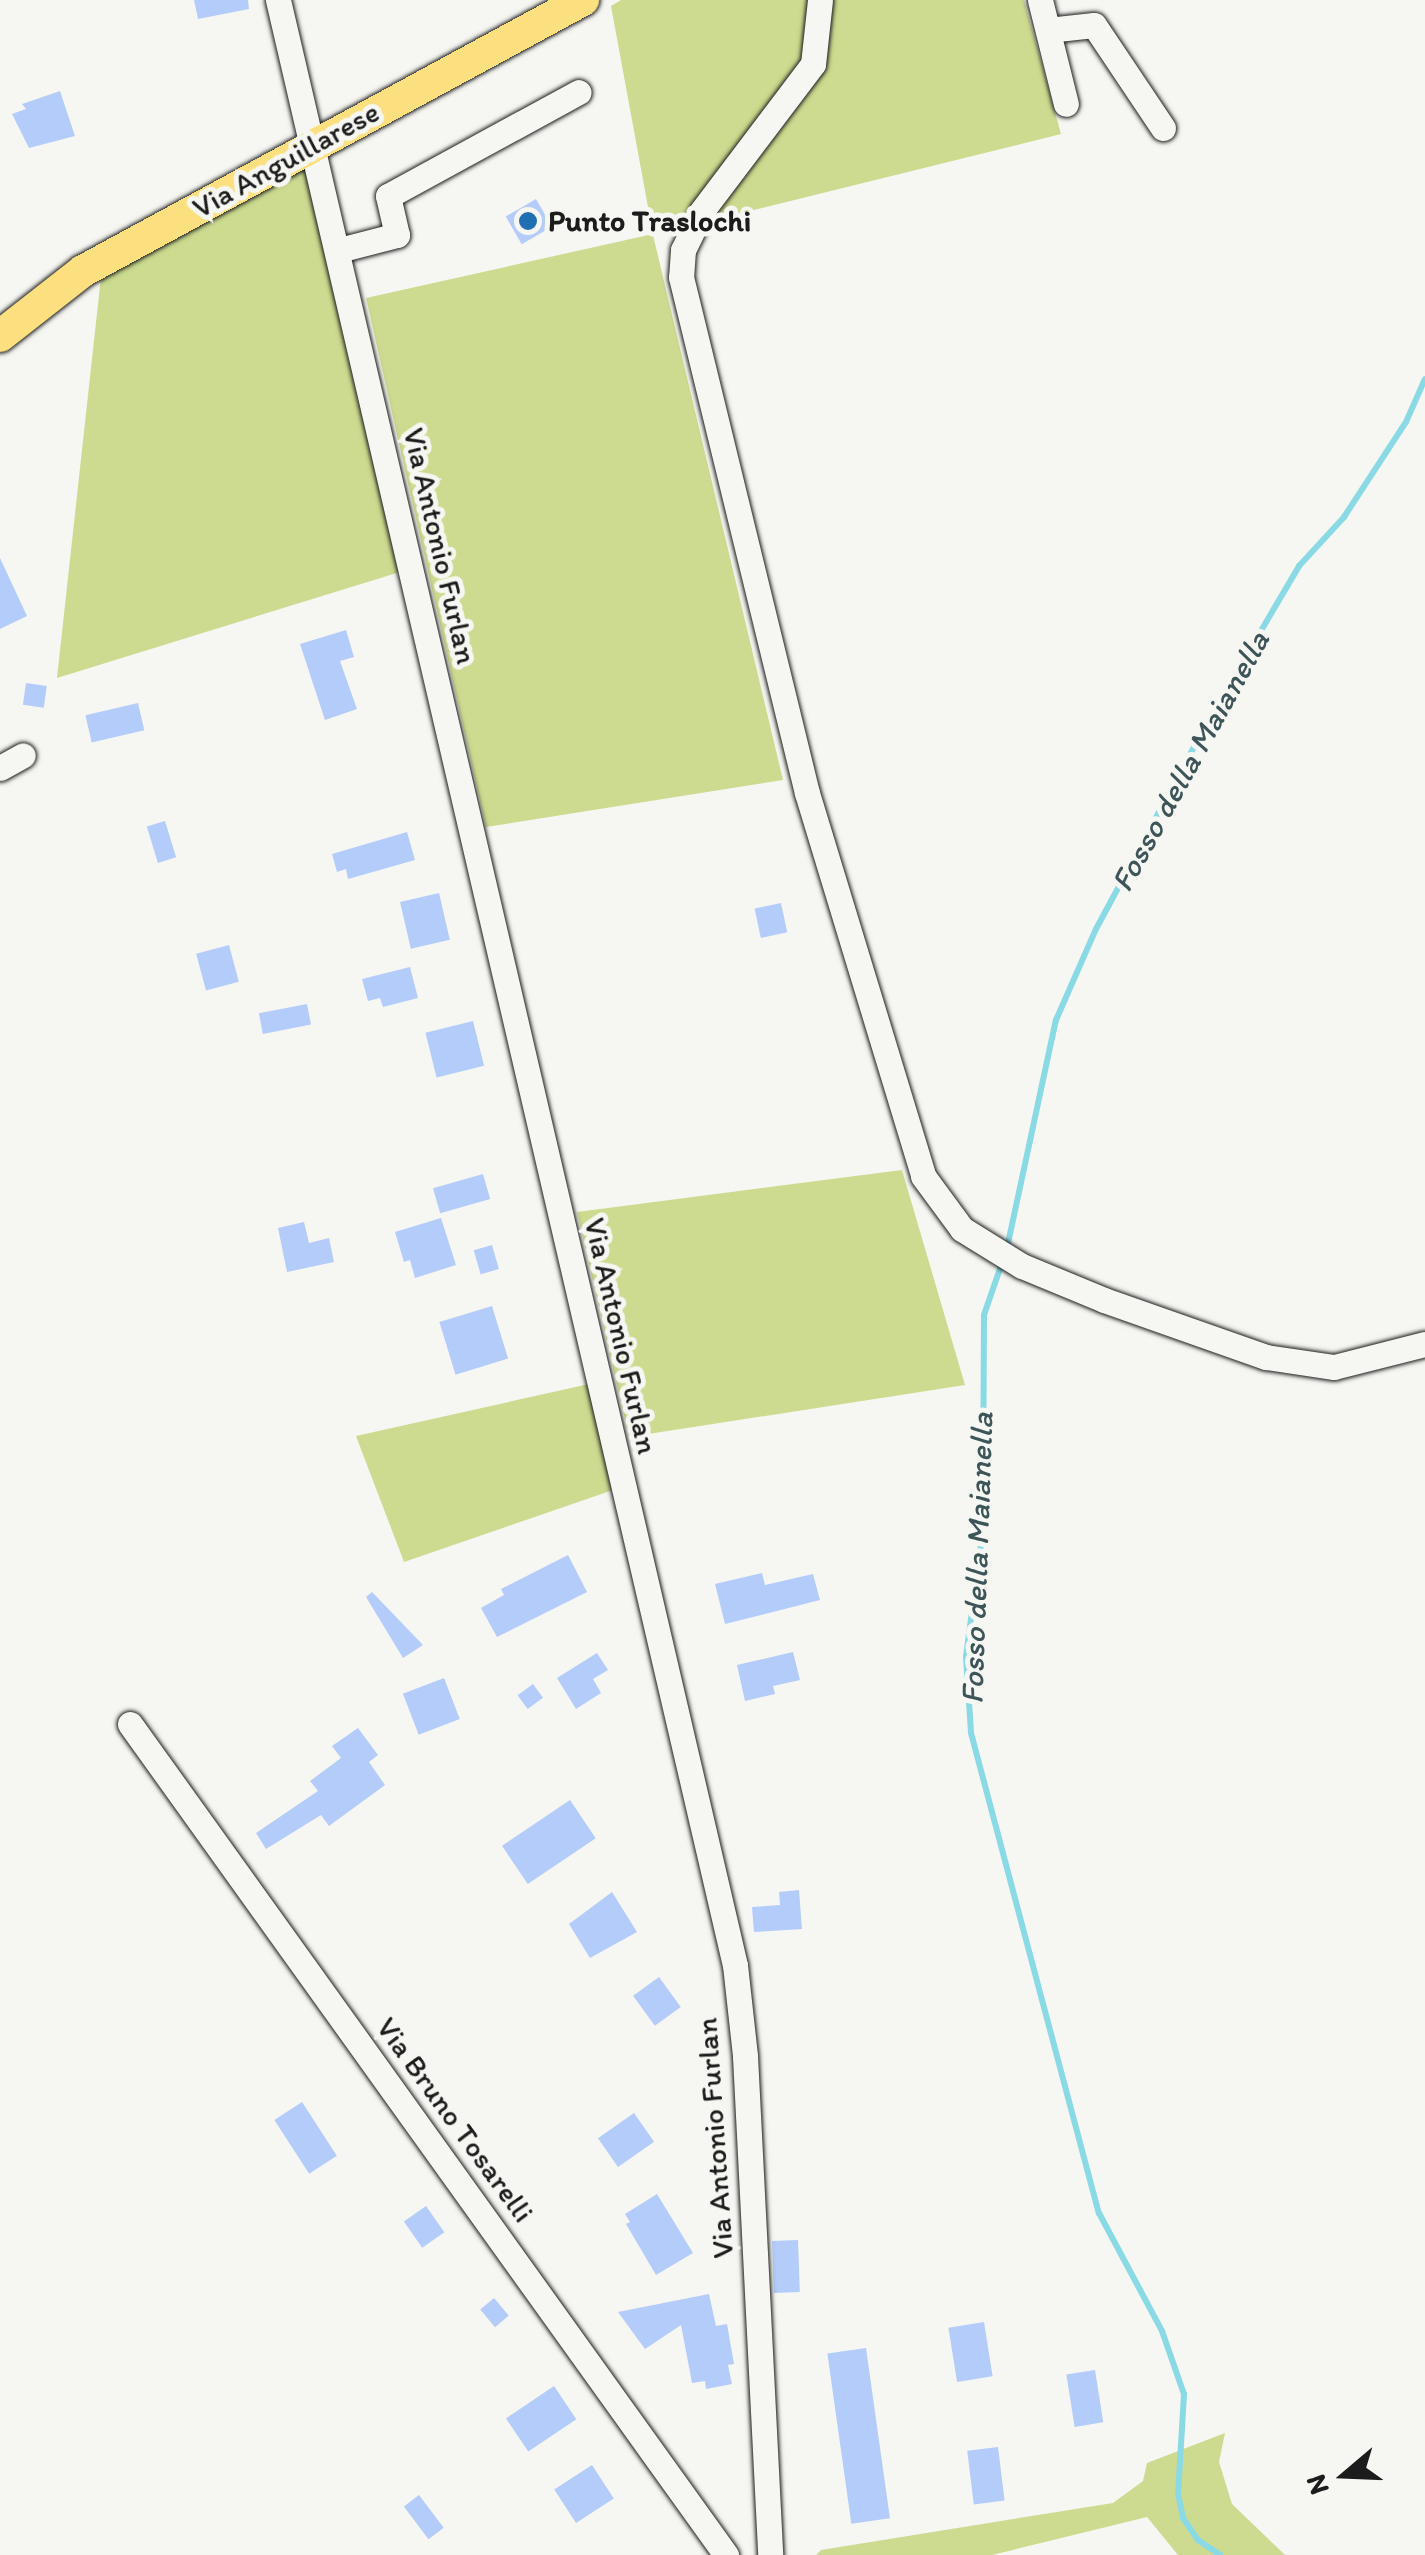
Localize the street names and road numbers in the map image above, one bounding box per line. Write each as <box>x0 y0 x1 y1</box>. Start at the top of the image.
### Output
street label: Via Anguillarese <box>186 94 386 226</box>
street label: Via Antonio Furlan <box>395 425 485 667</box>
street label: Via Antonio Furlan <box>576 1215 666 1457</box>
street label: Via Bruno Tosarelli <box>370 2012 540 2228</box>
street label: Via Antonio Furlan <box>689 2017 741 2259</box>

